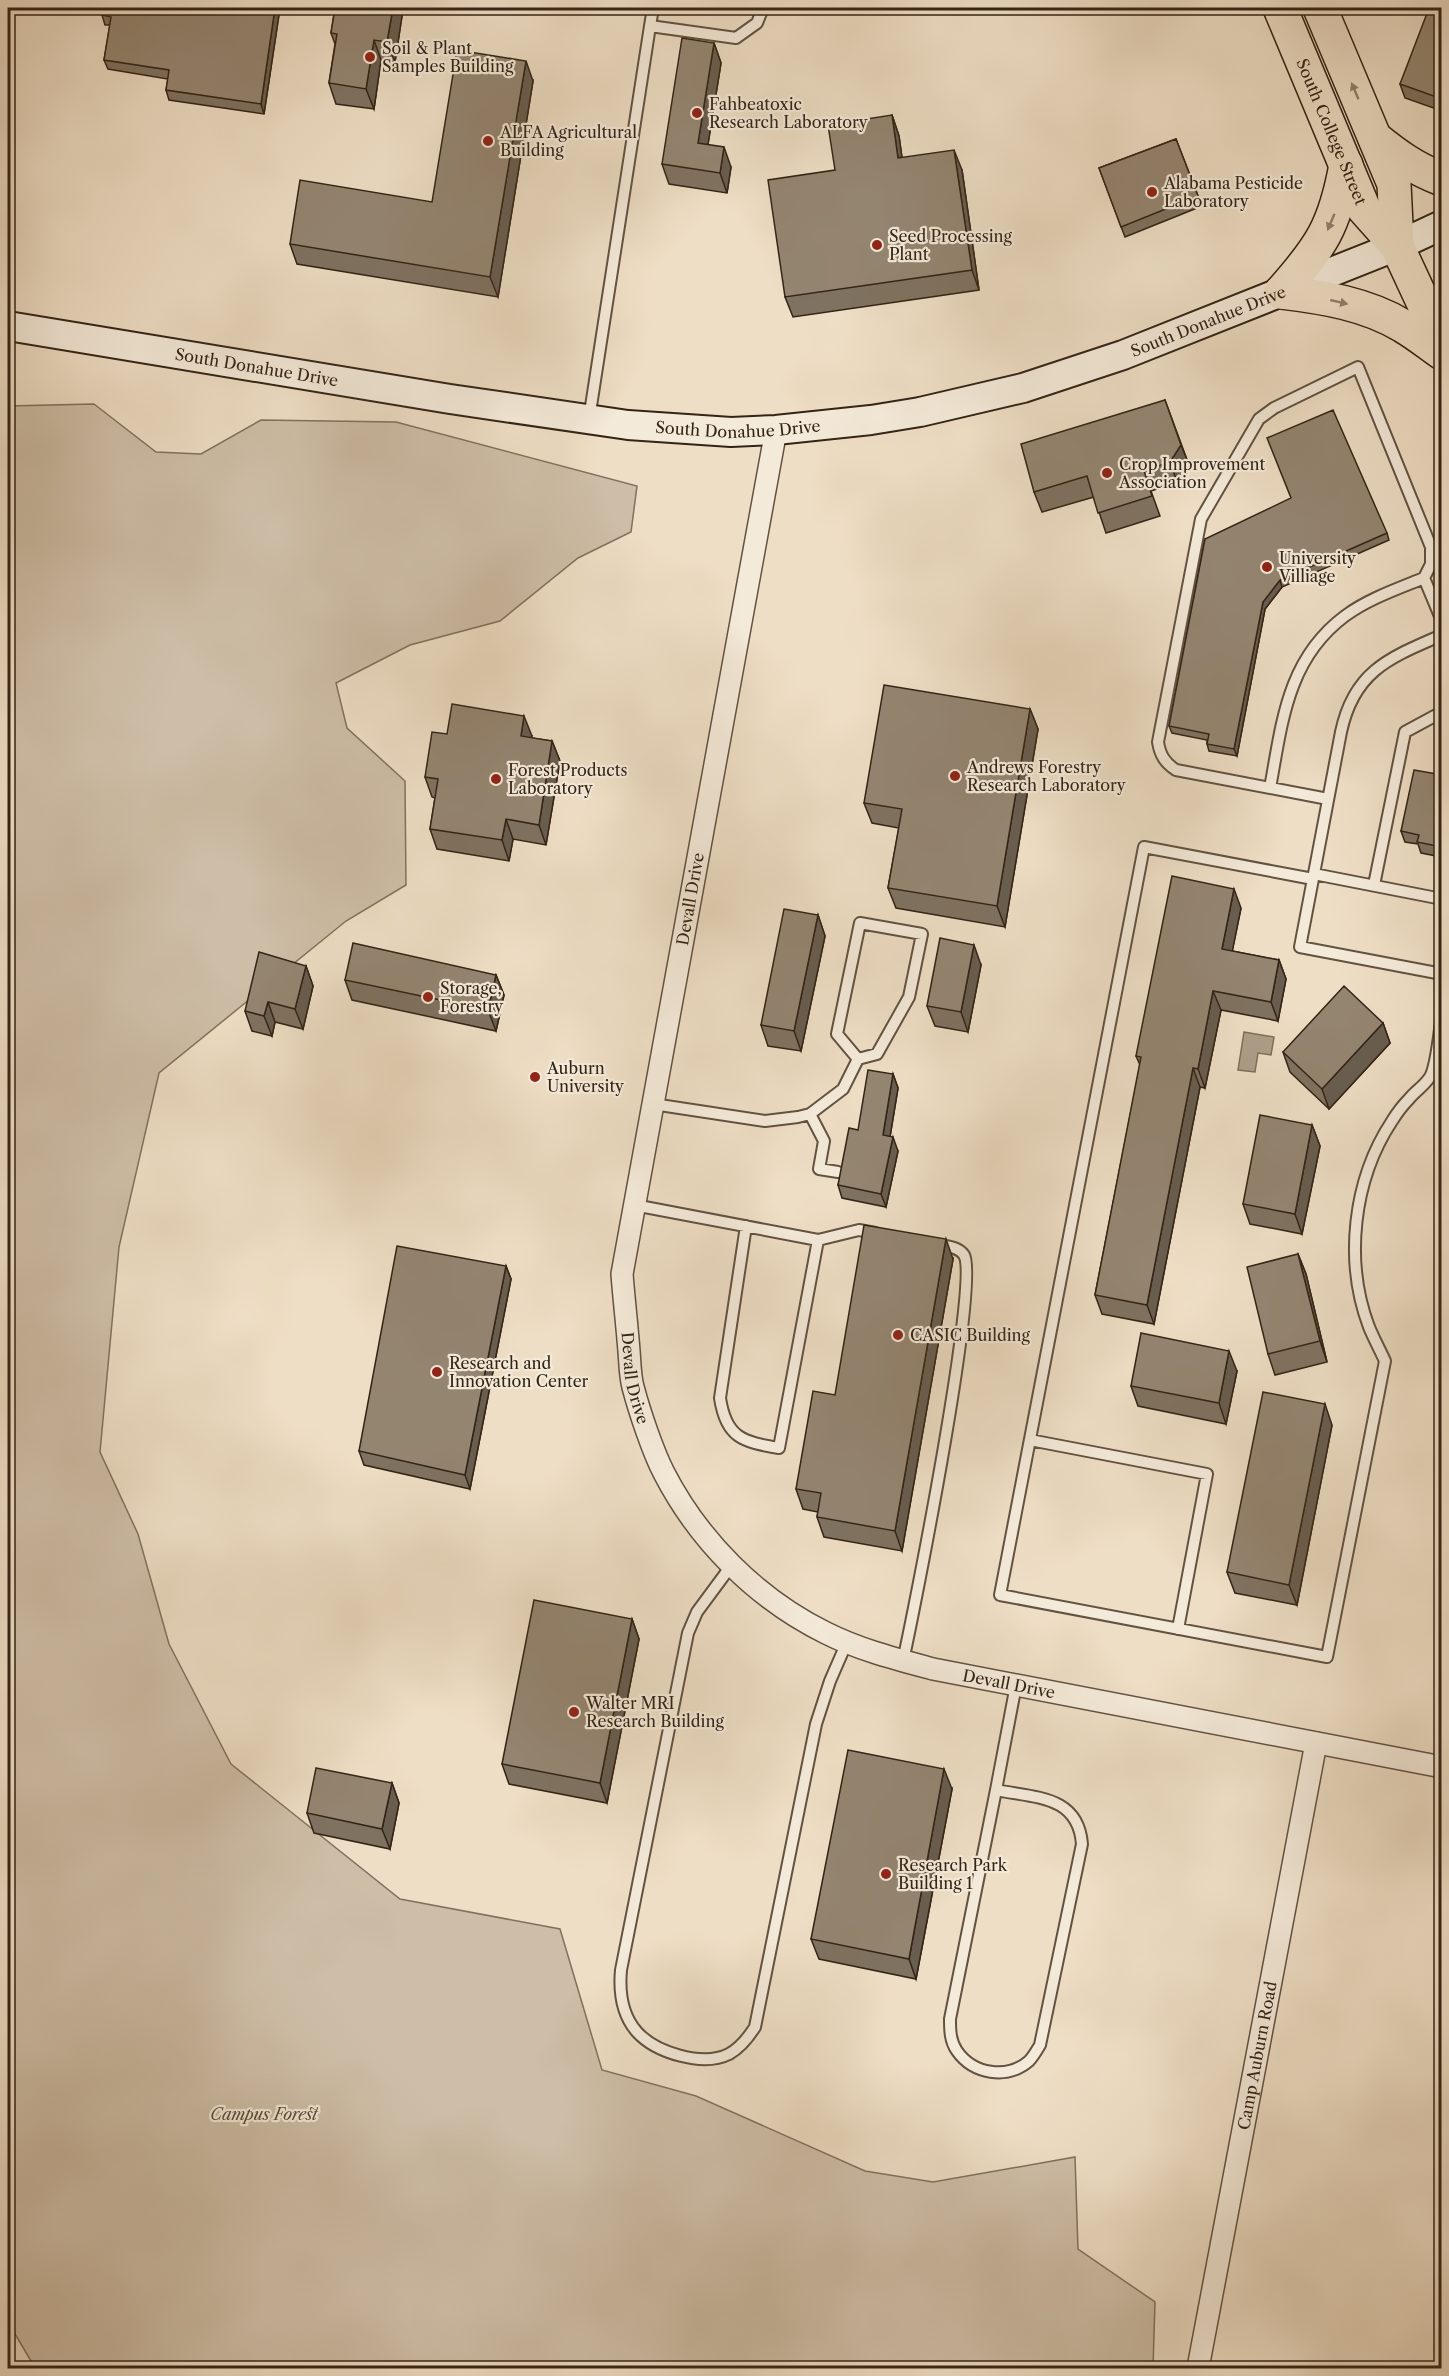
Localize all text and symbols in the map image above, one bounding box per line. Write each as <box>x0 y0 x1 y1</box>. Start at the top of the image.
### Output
place label: Soil & Plant Samples Building <box>382 38 514 76</box>
marker: Soil & Plant Samples Building <box>363 50 377 64</box>
street label: South College Street <box>1292 55 1371 208</box>
one-way arrow <box>1350 81 1360 99</box>
place label: Fahbeatoxic Research Laboratory <box>709 94 869 132</box>
marker: Fahbeatoxic Research Laboratory <box>690 106 704 120</box>
place label: ALFA Agricultural Building <box>499 122 637 160</box>
marker: ALFA Agricultural Building <box>481 134 495 148</box>
place label: Alabama Pesticide Laboratory <box>1163 173 1303 211</box>
marker: Alabama Pesticide Laboratory <box>1145 185 1159 199</box>
one-way arrow <box>1326 213 1336 231</box>
place label: Seed Processing Plant <box>889 226 1013 264</box>
marker: Seed Processing Plant <box>870 238 884 252</box>
street label: South Donahue Drive <box>1128 281 1289 361</box>
one-way arrow <box>1330 297 1348 307</box>
street label: South Donahue Drive <box>173 344 340 390</box>
street label: South Donahue Drive <box>655 415 821 442</box>
place label: Crop Improvement Association <box>1118 454 1266 492</box>
marker: Crop Improvement Association <box>1100 466 1114 480</box>
place label: University Villiage <box>1278 548 1357 586</box>
marker: University Villiage <box>1260 560 1274 574</box>
place label: Andrews Forestry Research Laboratory <box>966 757 1127 795</box>
place label: Forest Products Laboratory <box>508 760 627 798</box>
marker: Andrews Forestry Research Laboratory <box>948 769 962 783</box>
marker: Forest Products Laboratory <box>489 772 503 786</box>
street label: Devall Drive <box>672 851 708 947</box>
place label: Storage, Forestry <box>440 978 504 1016</box>
marker: Storage, Forestry <box>421 990 435 1004</box>
place label: Auburn University <box>546 1058 625 1096</box>
marker: Auburn University <box>528 1070 542 1084</box>
place label: CASIC Building <box>910 1325 1031 1345</box>
marker: CASIC Building <box>891 1328 905 1342</box>
street label: Devall Drive <box>617 1331 654 1427</box>
place label: Research and Innovation Center <box>449 1353 589 1391</box>
marker: Research and Innovation Center <box>430 1365 444 1379</box>
street label: Devall Drive <box>961 1665 1057 1702</box>
place label: Walter MRI Research Building <box>585 1693 724 1731</box>
marker: Walter MRI Research Building <box>567 1705 581 1719</box>
place label: Research Park Building 1 <box>898 1855 1008 1893</box>
marker: Research Park Building 1 <box>879 1867 893 1881</box>
street label: Camp Auburn Road <box>1233 1979 1281 2131</box>
park label: Campus Forest <box>210 2104 319 2124</box>

